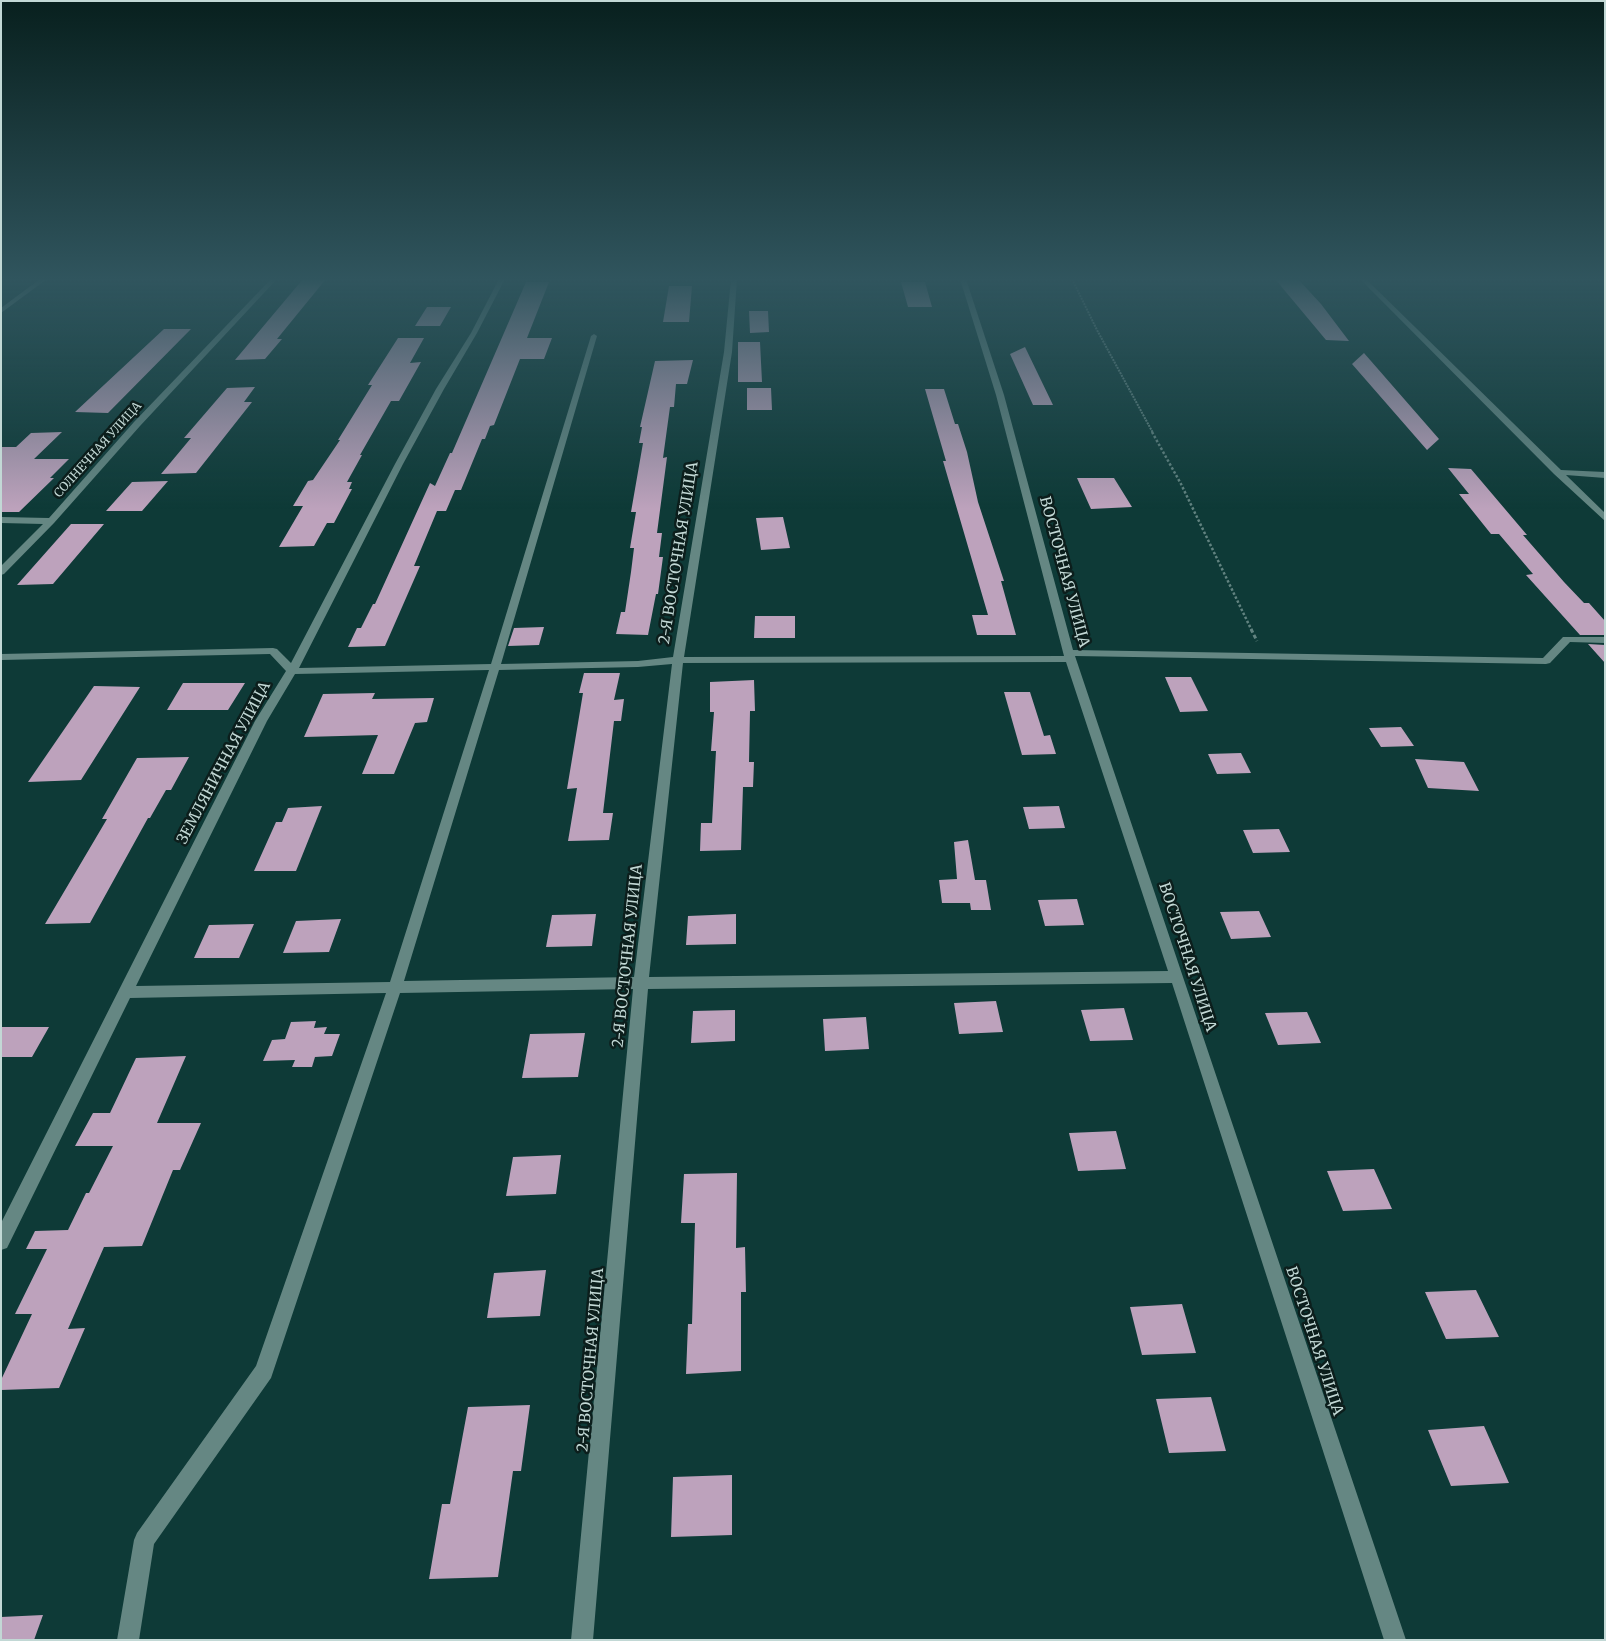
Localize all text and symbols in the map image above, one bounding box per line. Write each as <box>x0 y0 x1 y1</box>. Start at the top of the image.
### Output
street label: СОЛНЕЧНАЯ УЛИЦА <box>51 399 145 501</box>
street label: 2-Я ВОСТОЧНАЯ УЛИЦА <box>656 461 702 645</box>
street label: ВОСТОЧНАЯ УЛИЦА <box>1035 495 1093 649</box>
street label: ЗЕМЛЯНИЧНАЯ УЛИЦА <box>173 679 275 847</box>
street label: 2-Я ВОСТОЧНАЯ УЛИЦА <box>609 863 647 1049</box>
street label: ВОСТОЧНАЯ УЛИЦА <box>1154 880 1220 1034</box>
street label: ВОСТОЧНАЯ УЛИЦА <box>1281 1264 1347 1418</box>
street label: 2-Я ВОСТОЧНАЯ УЛИЦА <box>574 1267 608 1453</box>

